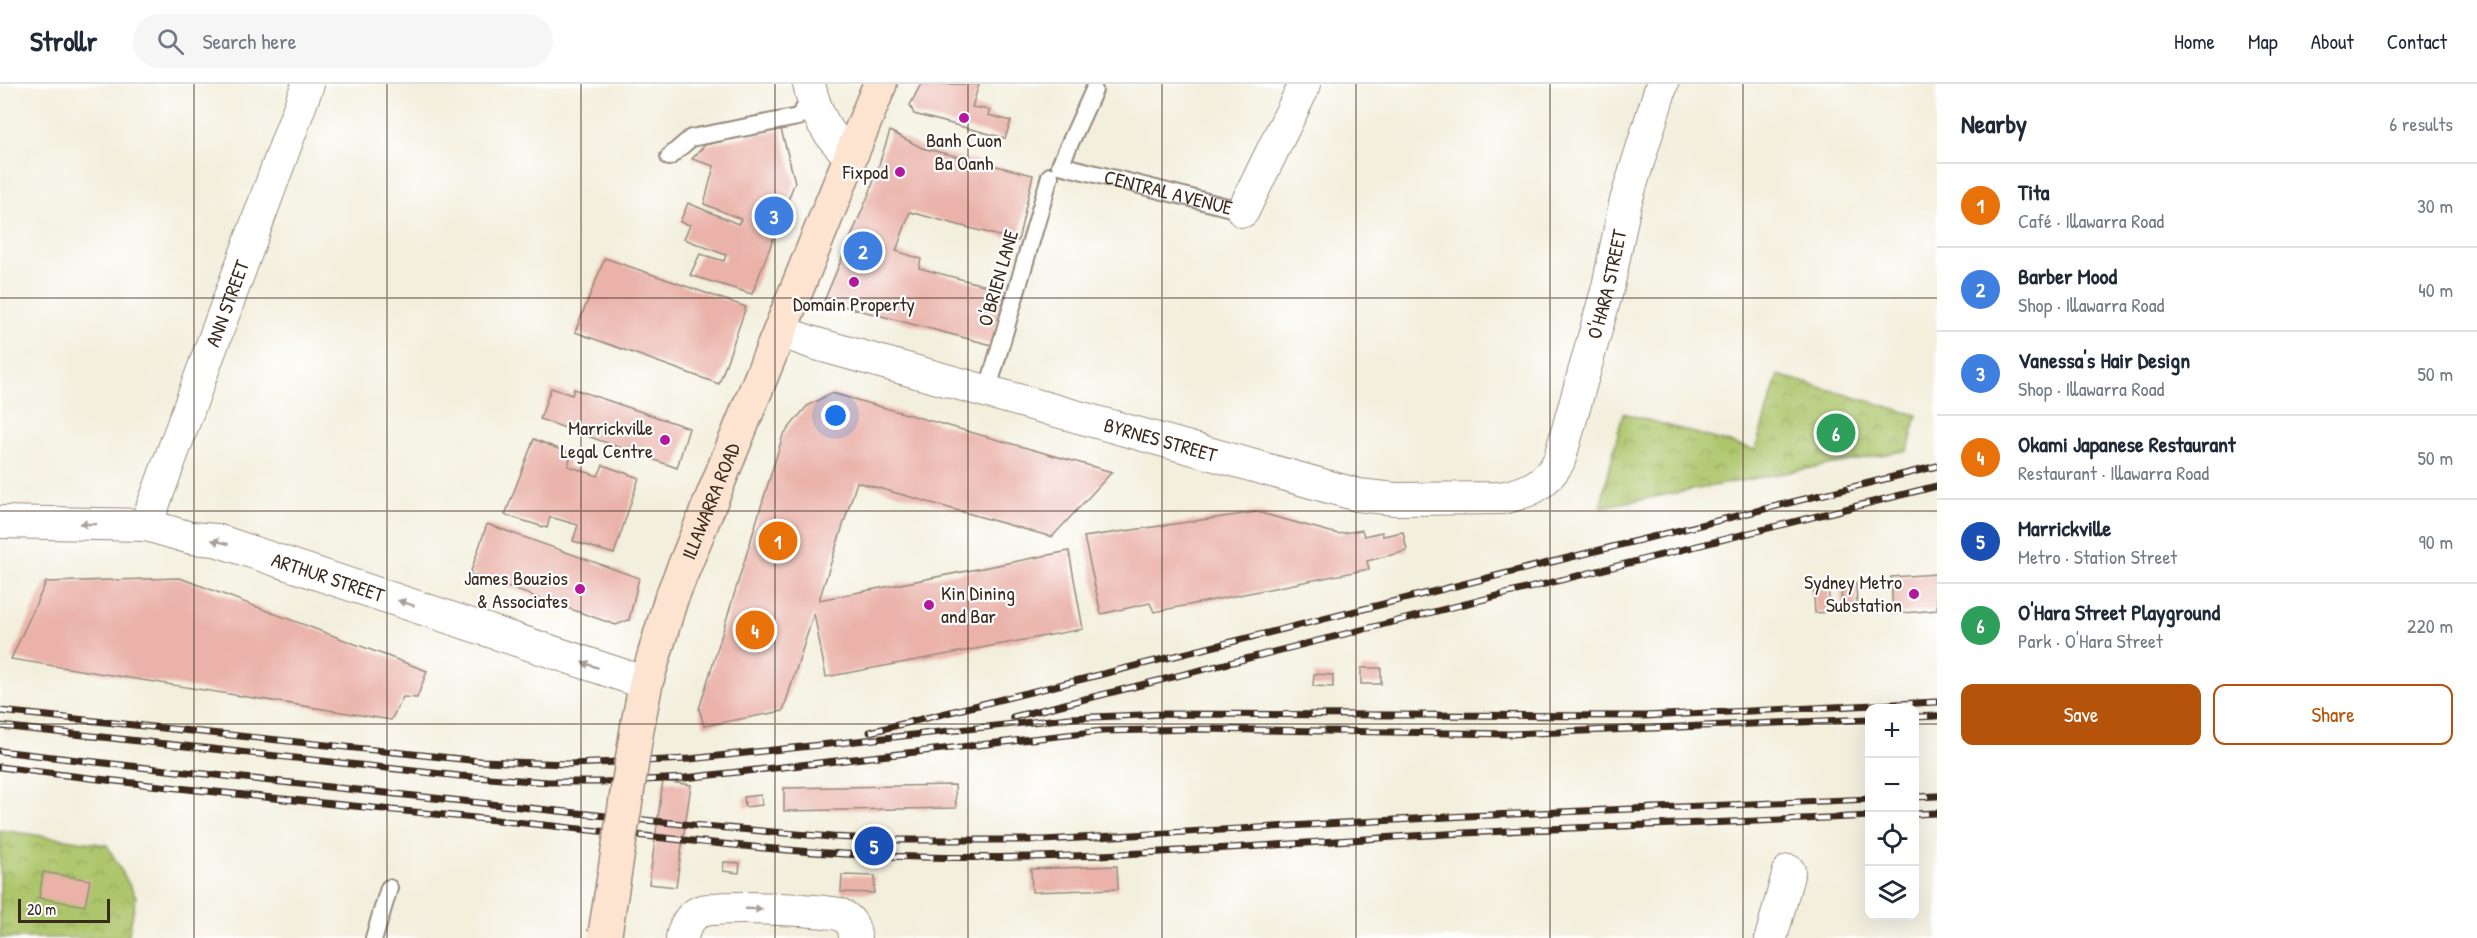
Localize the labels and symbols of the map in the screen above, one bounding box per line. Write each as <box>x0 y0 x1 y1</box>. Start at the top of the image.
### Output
marker: Banh Cuon Ba Oanh <box>957 111 971 125</box>
place label: Banh Cuon Ba Oanh <box>926 126 1002 176</box>
place label: Fixpod <box>842 158 888 185</box>
street label: CENTRAL AVENUE <box>1102 163 1235 221</box>
marker: Fixpod <box>893 165 907 179</box>
pin: 3 <box>754 194 794 238</box>
street label: O'BRIEN LANE <box>971 226 1024 329</box>
street label: O'HARA STREET <box>1580 226 1633 342</box>
pin: 2 <box>844 228 882 274</box>
street label: ANN STREET <box>199 256 255 350</box>
marker: Domain Property <box>847 275 861 289</box>
place label: Domain Property <box>793 290 915 317</box>
your location <box>821 401 850 430</box>
pin: 6 <box>1816 410 1856 456</box>
street label: BYRNES STREET <box>1101 411 1221 468</box>
place label: Marrickville Legal Centre <box>560 414 653 464</box>
marker: Marrickville Legal Centre <box>658 433 672 447</box>
street label: ILLAWARRA ROAD <box>675 438 746 563</box>
pin: 1 <box>758 518 798 564</box>
one-way arrow <box>78 519 97 529</box>
one-way arrow <box>211 536 230 546</box>
street label: ARTHUR STREET <box>268 546 389 608</box>
place label: James Bouzios & Associates <box>464 564 568 614</box>
place label: Sydney Metro Substation <box>1804 568 1902 618</box>
place label: Kin Dining and Bar <box>941 579 1015 629</box>
marker: James Bouzios & Associates <box>573 582 587 596</box>
marker: Sydney Metro Substation <box>1907 587 1921 601</box>
one-way arrow <box>396 597 414 607</box>
marker: Kin Dining and Bar <box>922 598 936 612</box>
pin: 4 <box>736 608 774 652</box>
one-way arrow <box>581 660 599 670</box>
pin: 5 <box>854 824 894 868</box>
scale bar <box>18 896 110 924</box>
one-way arrow <box>745 905 764 914</box>

